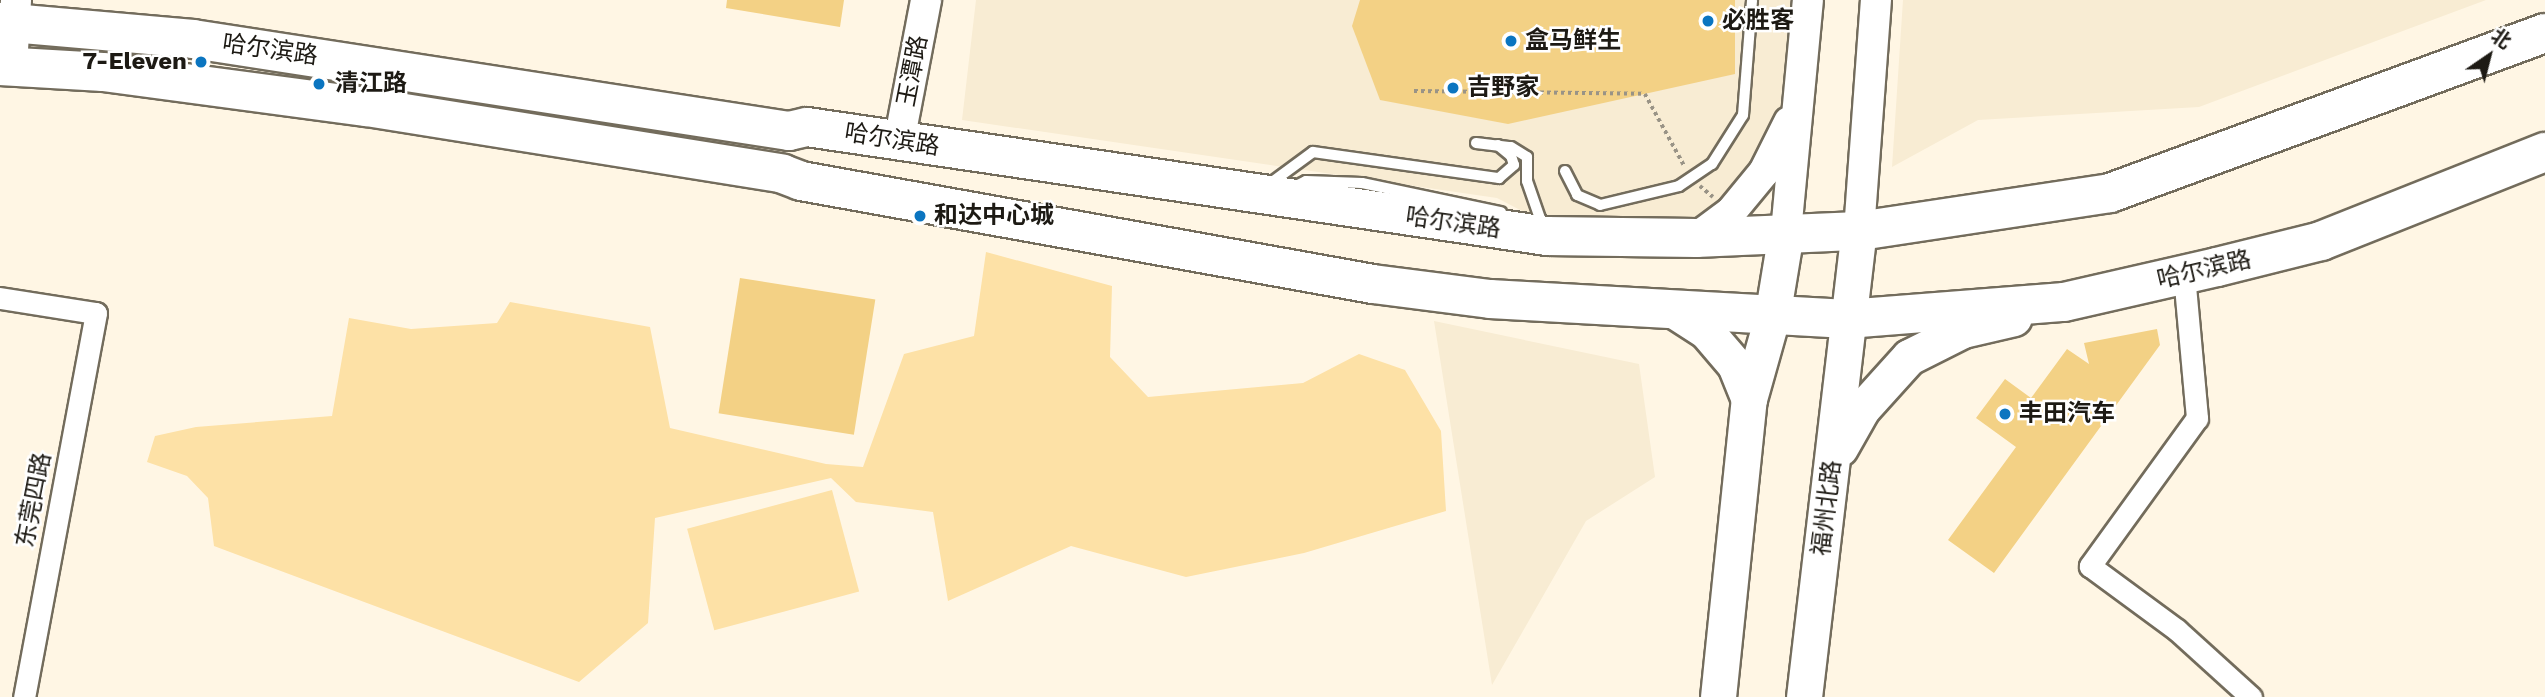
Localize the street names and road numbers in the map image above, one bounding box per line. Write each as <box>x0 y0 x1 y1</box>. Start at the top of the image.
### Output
street label: 哈尔滨路 <box>220 29 320 71</box>
street label: 玉潭路 <box>892 33 934 109</box>
street label: 哈尔滨路 <box>842 118 942 162</box>
street label: 哈尔滨路 <box>1403 202 1503 244</box>
street label: 哈尔滨路 <box>2154 245 2254 295</box>
street label: 东莞四路 <box>11 450 57 550</box>
street label: 福州北路 <box>1807 459 1847 557</box>

